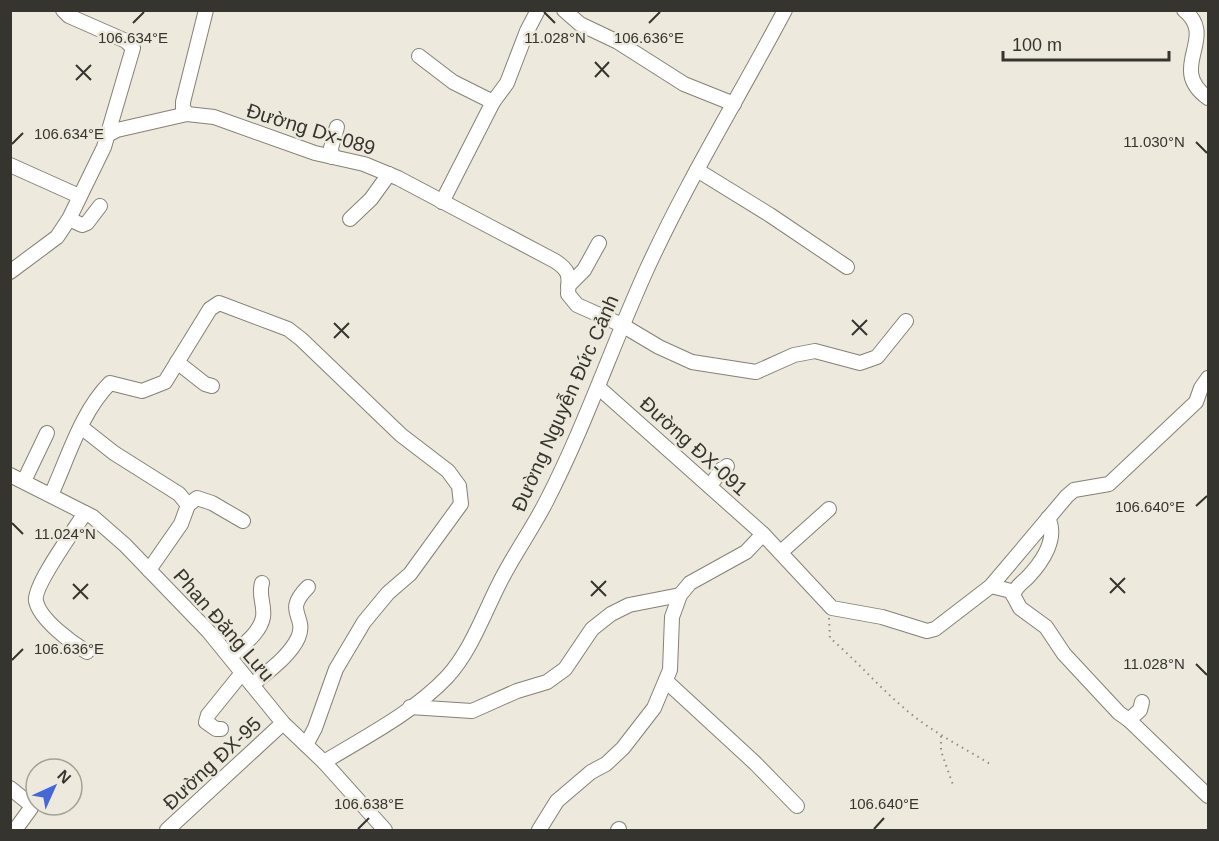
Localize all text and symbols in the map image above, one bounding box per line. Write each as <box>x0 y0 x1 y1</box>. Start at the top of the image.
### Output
scale bar <box>1003 24 1170 62</box>
text: 106.634°E <box>98 29 168 46</box>
text: 11.028°N <box>524 29 586 46</box>
text: 106.636°E <box>614 29 684 46</box>
text: 100 m <box>1012 35 1062 55</box>
street label: Đường Dx-089 <box>244 99 378 159</box>
text: 106.634°E <box>34 125 104 142</box>
text: 11.030°N <box>1123 133 1185 150</box>
street label: Đường Nguyễn Đức Cảnh <box>507 291 623 515</box>
street label: Đường ĐX-091 <box>636 392 752 500</box>
text: 106.640°E <box>1115 498 1185 515</box>
text: 11.024°N <box>34 525 96 542</box>
street label: Phan Đăng Lưu <box>169 564 279 686</box>
text: 106.636°E <box>34 640 104 657</box>
text: 11.028°N <box>1123 655 1185 672</box>
street label: Đường ĐX-95 <box>159 712 265 814</box>
north arrow <box>24 757 84 817</box>
text: N <box>54 767 74 787</box>
text: 106.638°E <box>334 795 404 812</box>
text: 106.640°E <box>849 795 919 812</box>

